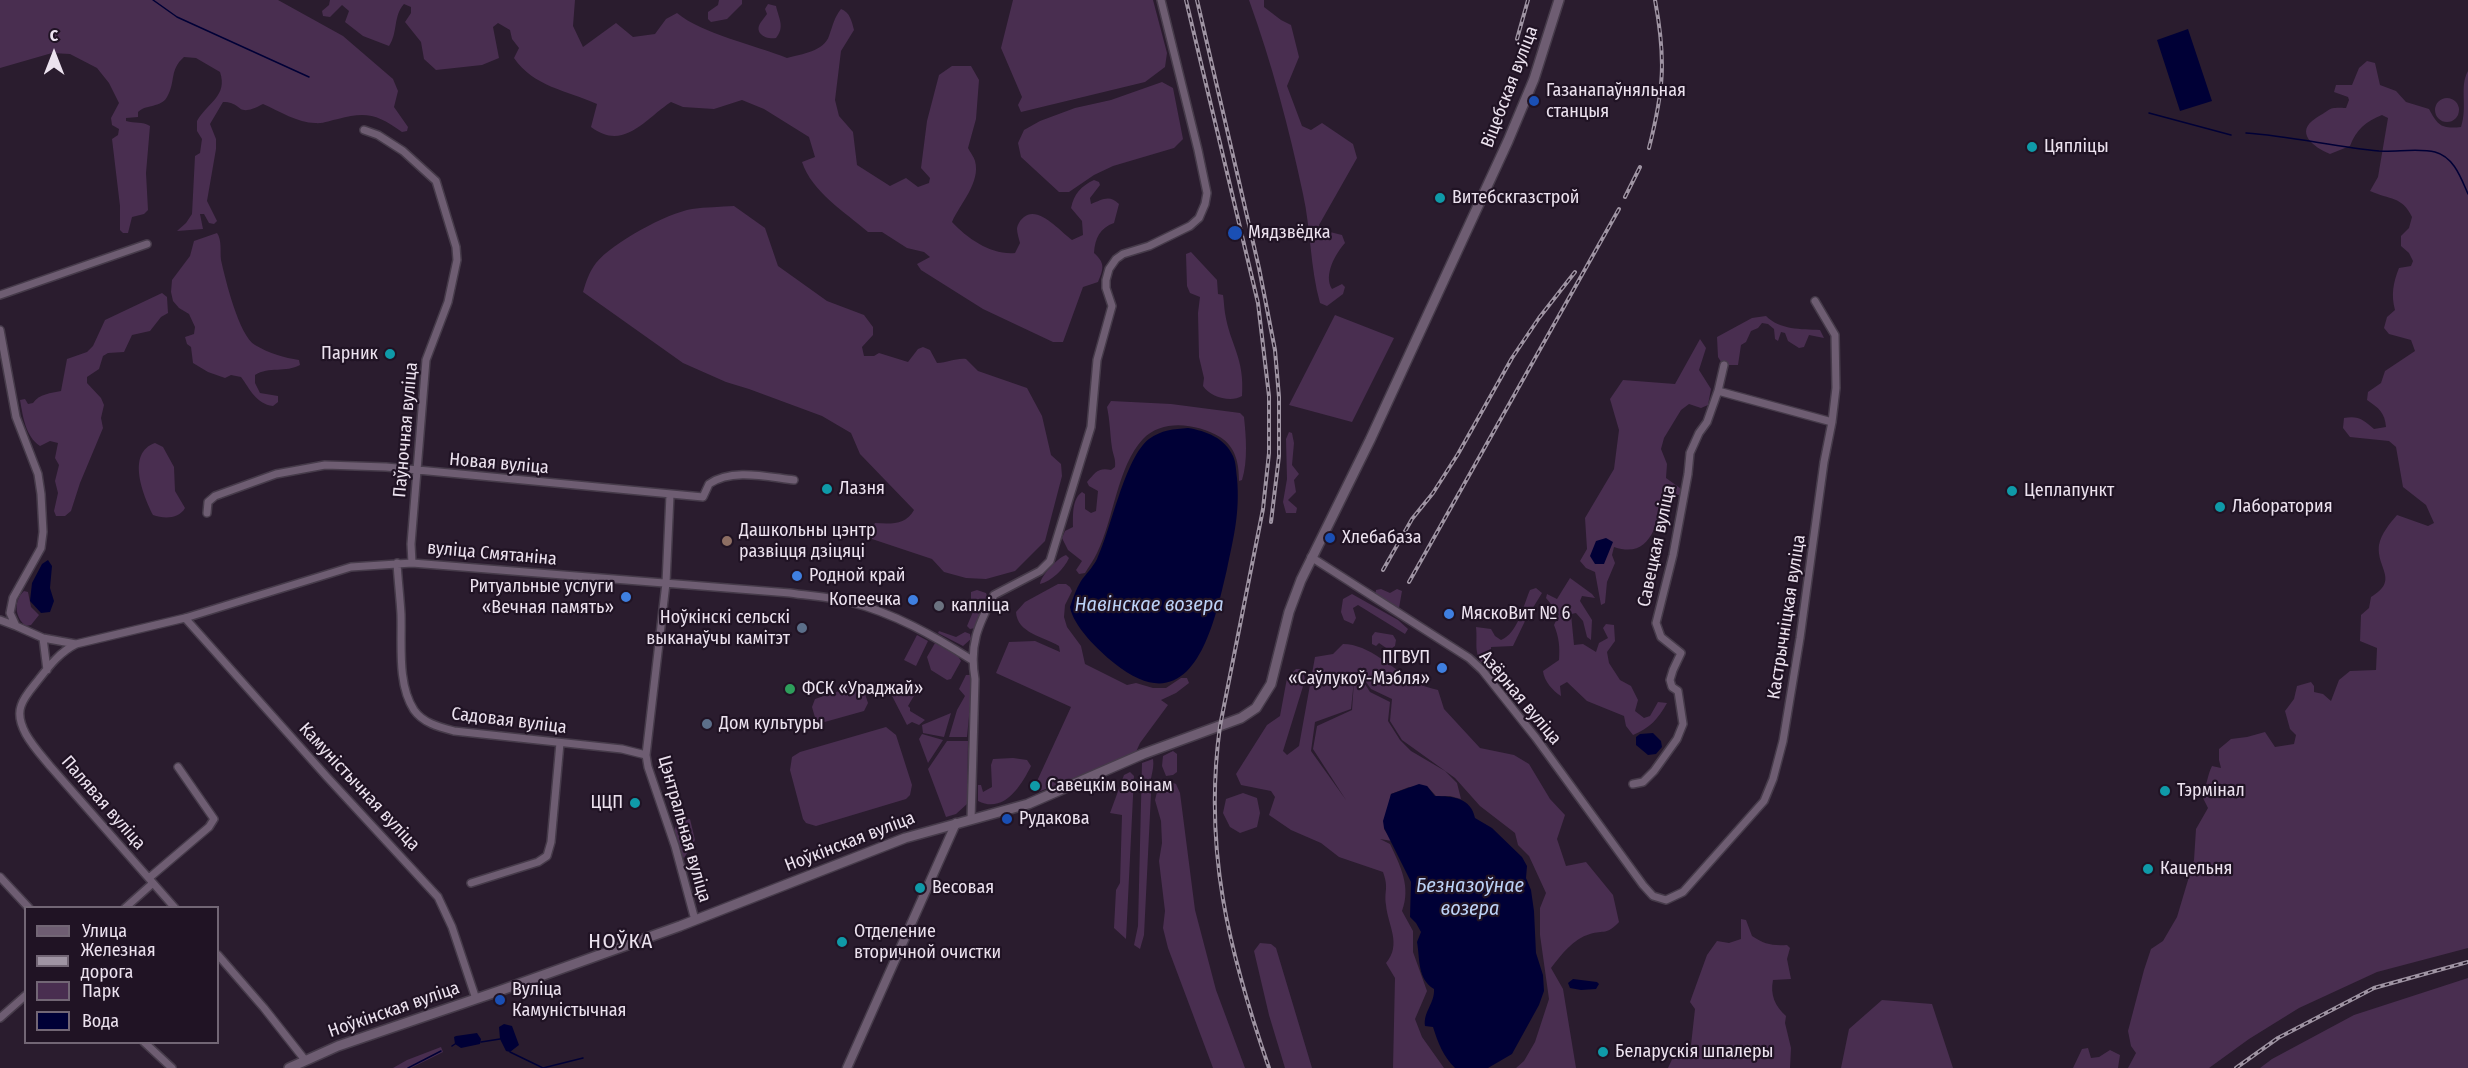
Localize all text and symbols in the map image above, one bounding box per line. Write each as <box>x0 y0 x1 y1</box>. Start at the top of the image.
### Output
street label: Віцебская вуліца <box>1477 23 1543 151</box>
north arrow <box>24 24 84 84</box>
text: С <box>50 26 58 45</box>
place label: Газанапаўняльная станцыя <box>1546 80 1686 122</box>
marker: Газанапаўняльная станцыя <box>1527 94 1541 108</box>
place label: Цяпліцы <box>2044 136 2109 158</box>
marker: Цяпліцы <box>2025 140 2039 154</box>
place label: Витебскгазстрой <box>1452 187 1580 209</box>
marker: Витебскгазстрой <box>1433 191 1447 205</box>
place label: Мядзвёдка <box>1248 222 1331 244</box>
marker: Мядзвёдка <box>1226 224 1244 242</box>
place label: Парник <box>321 343 378 365</box>
marker: Парник <box>383 347 397 361</box>
street label: Паўночная вуліца <box>389 361 423 499</box>
street label: Новая вуліца <box>448 449 550 479</box>
place label: Лазня <box>839 478 885 500</box>
place label: Цеплапункт <box>2024 480 2114 502</box>
marker: Лазня <box>820 482 834 496</box>
street label: Савецкая вуліца <box>1634 483 1680 609</box>
marker: Цеплапункт <box>2005 484 2019 498</box>
place label: Лаборатория <box>2232 496 2333 518</box>
marker: Лаборатория <box>2213 500 2227 514</box>
place label: Дашкольны цэнтр развіцця дзіцяці <box>739 520 876 562</box>
place label: Хлебабаза <box>1342 527 1422 549</box>
marker: Хлебабаза <box>1323 531 1337 545</box>
street label: Кастрычніцкая вуліца <box>1763 533 1811 701</box>
marker: Дашкольны цэнтр развіцця дзіцяці <box>720 534 734 548</box>
street label: вуліца Смятаніна <box>426 538 558 570</box>
place label: Родной край <box>809 565 906 587</box>
marker: Родной край <box>790 569 804 583</box>
place label: Ритуальные услуги «Вечная память» <box>470 576 614 618</box>
place label: Копеечка <box>829 589 901 611</box>
marker: Ритуальные услуги «Вечная память» <box>619 590 633 604</box>
marker: Копеечка <box>906 593 920 607</box>
water label: Навінскае возера <box>1074 593 1224 617</box>
place label: капліца <box>951 595 1010 617</box>
marker: капліца <box>932 599 946 613</box>
place label: МяскоВит № 6 <box>1461 603 1570 625</box>
place label: Ноўкінскі сельскі выканаўчы камітэт <box>646 607 790 650</box>
marker: МяскоВит № 6 <box>1442 607 1456 621</box>
marker: Ноўкінскі сельскі выканаўчы камітэт <box>795 621 809 635</box>
place label: ПГВУП «Саўлукоў-Мэбля» <box>1288 647 1430 690</box>
street label: Азёрная вуліца <box>1474 647 1566 749</box>
marker: ПГВУП «Саўлукоў-Мэбля» <box>1435 661 1449 675</box>
place label: ФСК «Ураджай» <box>802 678 923 700</box>
marker: ФСК «Ураджай» <box>783 682 797 696</box>
street label: Садовая вуліца <box>450 703 568 739</box>
place label: Дом культуры <box>719 713 824 735</box>
marker: Дом культуры <box>700 717 714 731</box>
street label: Камуністычная вуліца <box>294 718 424 856</box>
street label: Палявая вуліца <box>56 752 150 854</box>
street label: Цэнтральная вуліца <box>653 753 715 905</box>
place label: Савецкім воінам <box>1047 775 1173 797</box>
marker: Савецкім воінам <box>1028 779 1042 793</box>
place label: Тэрмінал <box>2177 780 2245 802</box>
marker: Тэрмінал <box>2158 784 2172 798</box>
place label: ЦЦП <box>590 792 623 814</box>
marker: ЦЦП <box>628 796 642 810</box>
street label: Ноўкінская вуліца <box>782 807 918 877</box>
place label: Рудакова <box>1019 808 1090 830</box>
marker: Рудакова <box>1000 812 1014 826</box>
place label: Кацельня <box>2160 858 2232 880</box>
marker: Кацельня <box>2141 862 2155 876</box>
water label: Безназоўнае возера <box>1416 874 1524 921</box>
place label: Весовая <box>932 877 994 899</box>
marker: Весовая <box>913 881 927 895</box>
legend <box>24 906 219 1044</box>
text: Улица <box>82 920 127 942</box>
place label: Отделение вторичной очистки <box>854 921 1001 964</box>
district label: НОЎКА <box>588 929 654 955</box>
marker: Отделение вторичной очистки <box>835 935 849 949</box>
text: Железная дорога <box>81 939 156 983</box>
street label: Ноўкінская вуліца <box>325 977 463 1043</box>
place label: Вуліца Камуністычная <box>512 979 627 1022</box>
text: Парк <box>82 980 120 1002</box>
marker: Вуліца Камуністычная <box>493 993 507 1007</box>
text: Вода <box>82 1010 119 1032</box>
place label: Беларускія шпалеры <box>1615 1041 1773 1063</box>
marker: Беларускія шпалеры <box>1596 1045 1610 1059</box>

